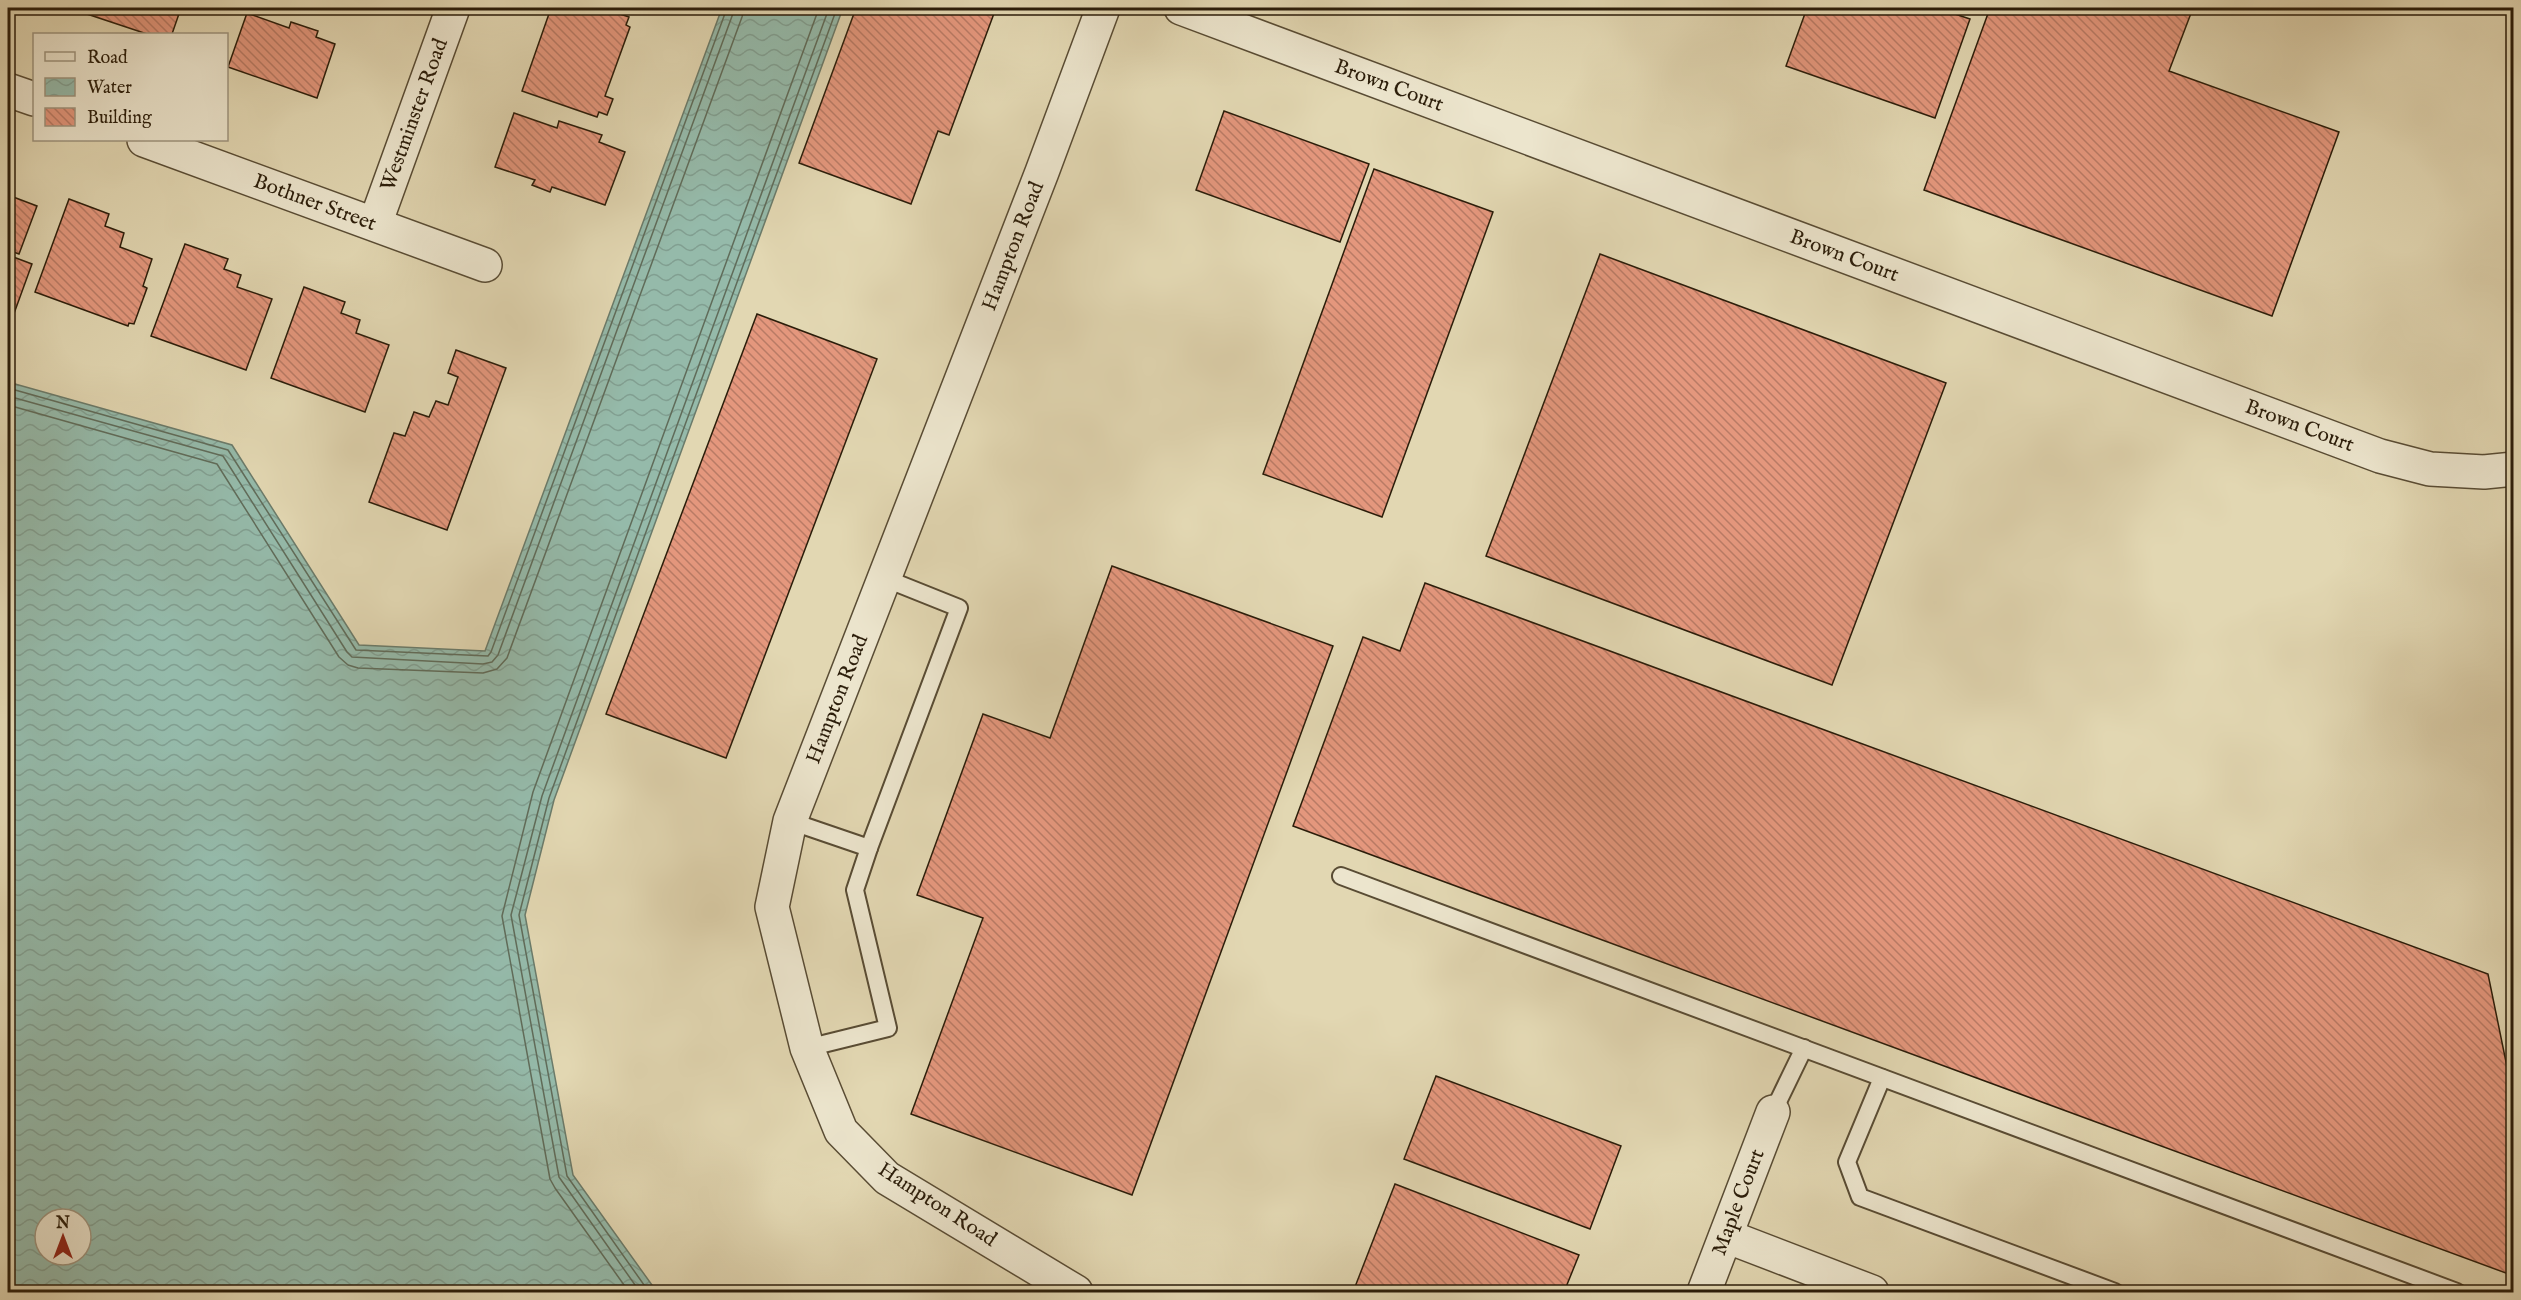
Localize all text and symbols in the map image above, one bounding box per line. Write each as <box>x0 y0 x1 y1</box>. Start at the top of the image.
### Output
legend <box>33 33 228 141</box>
street label: Westminster Road <box>374 34 455 195</box>
text: Road <box>87 47 128 70</box>
street label: Brown Court <box>1331 53 1447 118</box>
text: Water <box>87 77 132 100</box>
text: Building <box>87 107 152 130</box>
street label: Bothner Street <box>250 168 380 238</box>
street label: Hampton Road <box>976 177 1051 315</box>
street label: Brown Court <box>1786 223 1903 288</box>
street label: Brown Court <box>2241 393 2358 459</box>
street label: Hampton Road <box>800 630 875 768</box>
street label: Maple Court <box>1706 1145 1771 1260</box>
street label: Hampton Road <box>872 1157 1002 1254</box>
north arrow <box>33 1207 93 1267</box>
text: N <box>55 1214 70 1234</box>

